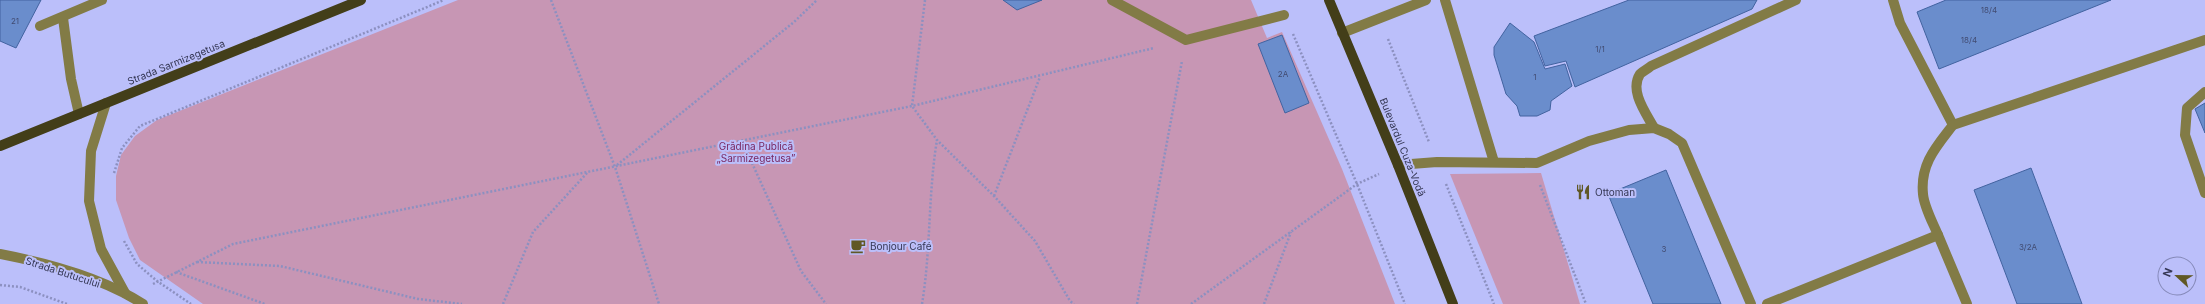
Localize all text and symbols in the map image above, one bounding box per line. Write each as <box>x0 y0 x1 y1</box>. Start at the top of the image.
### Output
house number: 18/4 <box>1981 5 1997 15</box>
house number: 21 <box>11 16 19 26</box>
house number: 18/4 <box>1961 35 1977 45</box>
street label: Strada Sarmizegetusa <box>126 37 226 87</box>
house number: 1/1 <box>1595 44 1605 54</box>
house number: 2A <box>1278 69 1289 79</box>
house number: 1 <box>1533 72 1537 82</box>
street label: Bulevardul Cuza-Vodă <box>1378 96 1428 198</box>
park label: Grădina Publică „Sarmizegetusa” <box>717 140 795 164</box>
restaurant icon: Ottoman <box>1574 183 1592 201</box>
place label: Ottoman <box>1595 186 1635 198</box>
cafe icon: Bonjour Café <box>849 237 867 255</box>
place label: Bonjour Café <box>870 240 932 252</box>
house number: 3/2A <box>2019 242 2038 252</box>
house number: 3 <box>1662 244 1667 254</box>
street label: Strada Butucului <box>24 254 102 290</box>
north arrow <box>2157 256 2197 296</box>
text: N <box>2160 266 2176 279</box>

